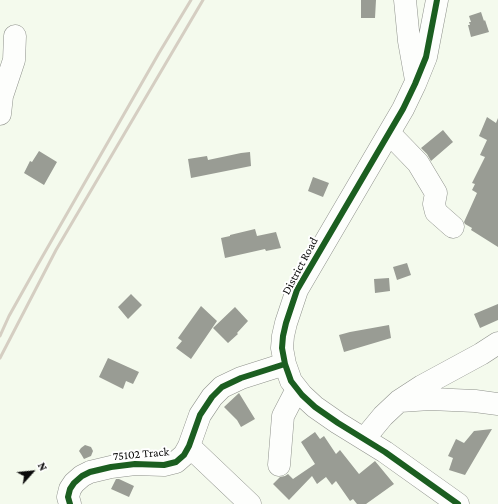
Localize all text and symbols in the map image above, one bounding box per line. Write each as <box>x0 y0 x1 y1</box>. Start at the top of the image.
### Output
street label: District Road <box>279 235 321 297</box>
street label: 75102 Track <box>112 444 170 464</box>
north arrow <box>12 452 52 492</box>
text: N <box>36 460 50 473</box>

